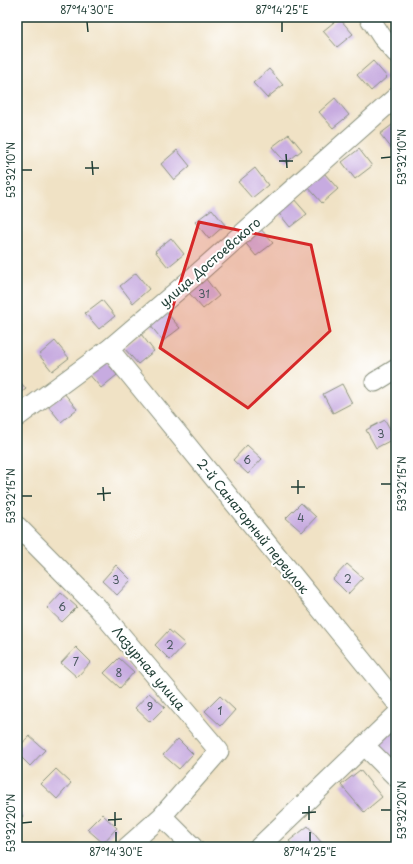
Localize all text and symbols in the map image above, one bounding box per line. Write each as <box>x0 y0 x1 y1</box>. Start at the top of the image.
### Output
text: 87°14'30"E <box>60 2 114 17</box>
text: 87°14'25"E <box>255 2 309 17</box>
text: 53°32'10"N <box>394 129 409 185</box>
text: 53°32'10"N <box>3 142 18 198</box>
street label: улица Достоевского <box>155 212 264 311</box>
house number: 31 <box>198 285 210 302</box>
house number: 3 <box>377 425 385 442</box>
house number: 6 <box>243 451 251 468</box>
street label: 2-й Санаторный переулок <box>193 454 314 598</box>
text: 53°32'15"N <box>394 456 409 512</box>
text: 53°32'15"N <box>3 468 18 524</box>
house number: 4 <box>297 509 305 526</box>
house number: 2 <box>344 570 352 587</box>
house number: 3 <box>112 571 120 588</box>
house number: 6 <box>58 598 66 615</box>
street label: Лазурная улица <box>109 622 191 714</box>
house number: 2 <box>166 636 174 653</box>
house number: 7 <box>73 653 79 670</box>
house number: 8 <box>116 664 123 681</box>
house number: 9 <box>147 698 153 715</box>
house number: 1 <box>218 702 223 719</box>
text: 53°32'20"N <box>394 780 409 839</box>
text: 53°32'20"N <box>3 793 18 852</box>
text: 87°14'30"E <box>89 844 143 859</box>
text: 87°14'25"E <box>283 844 337 859</box>

